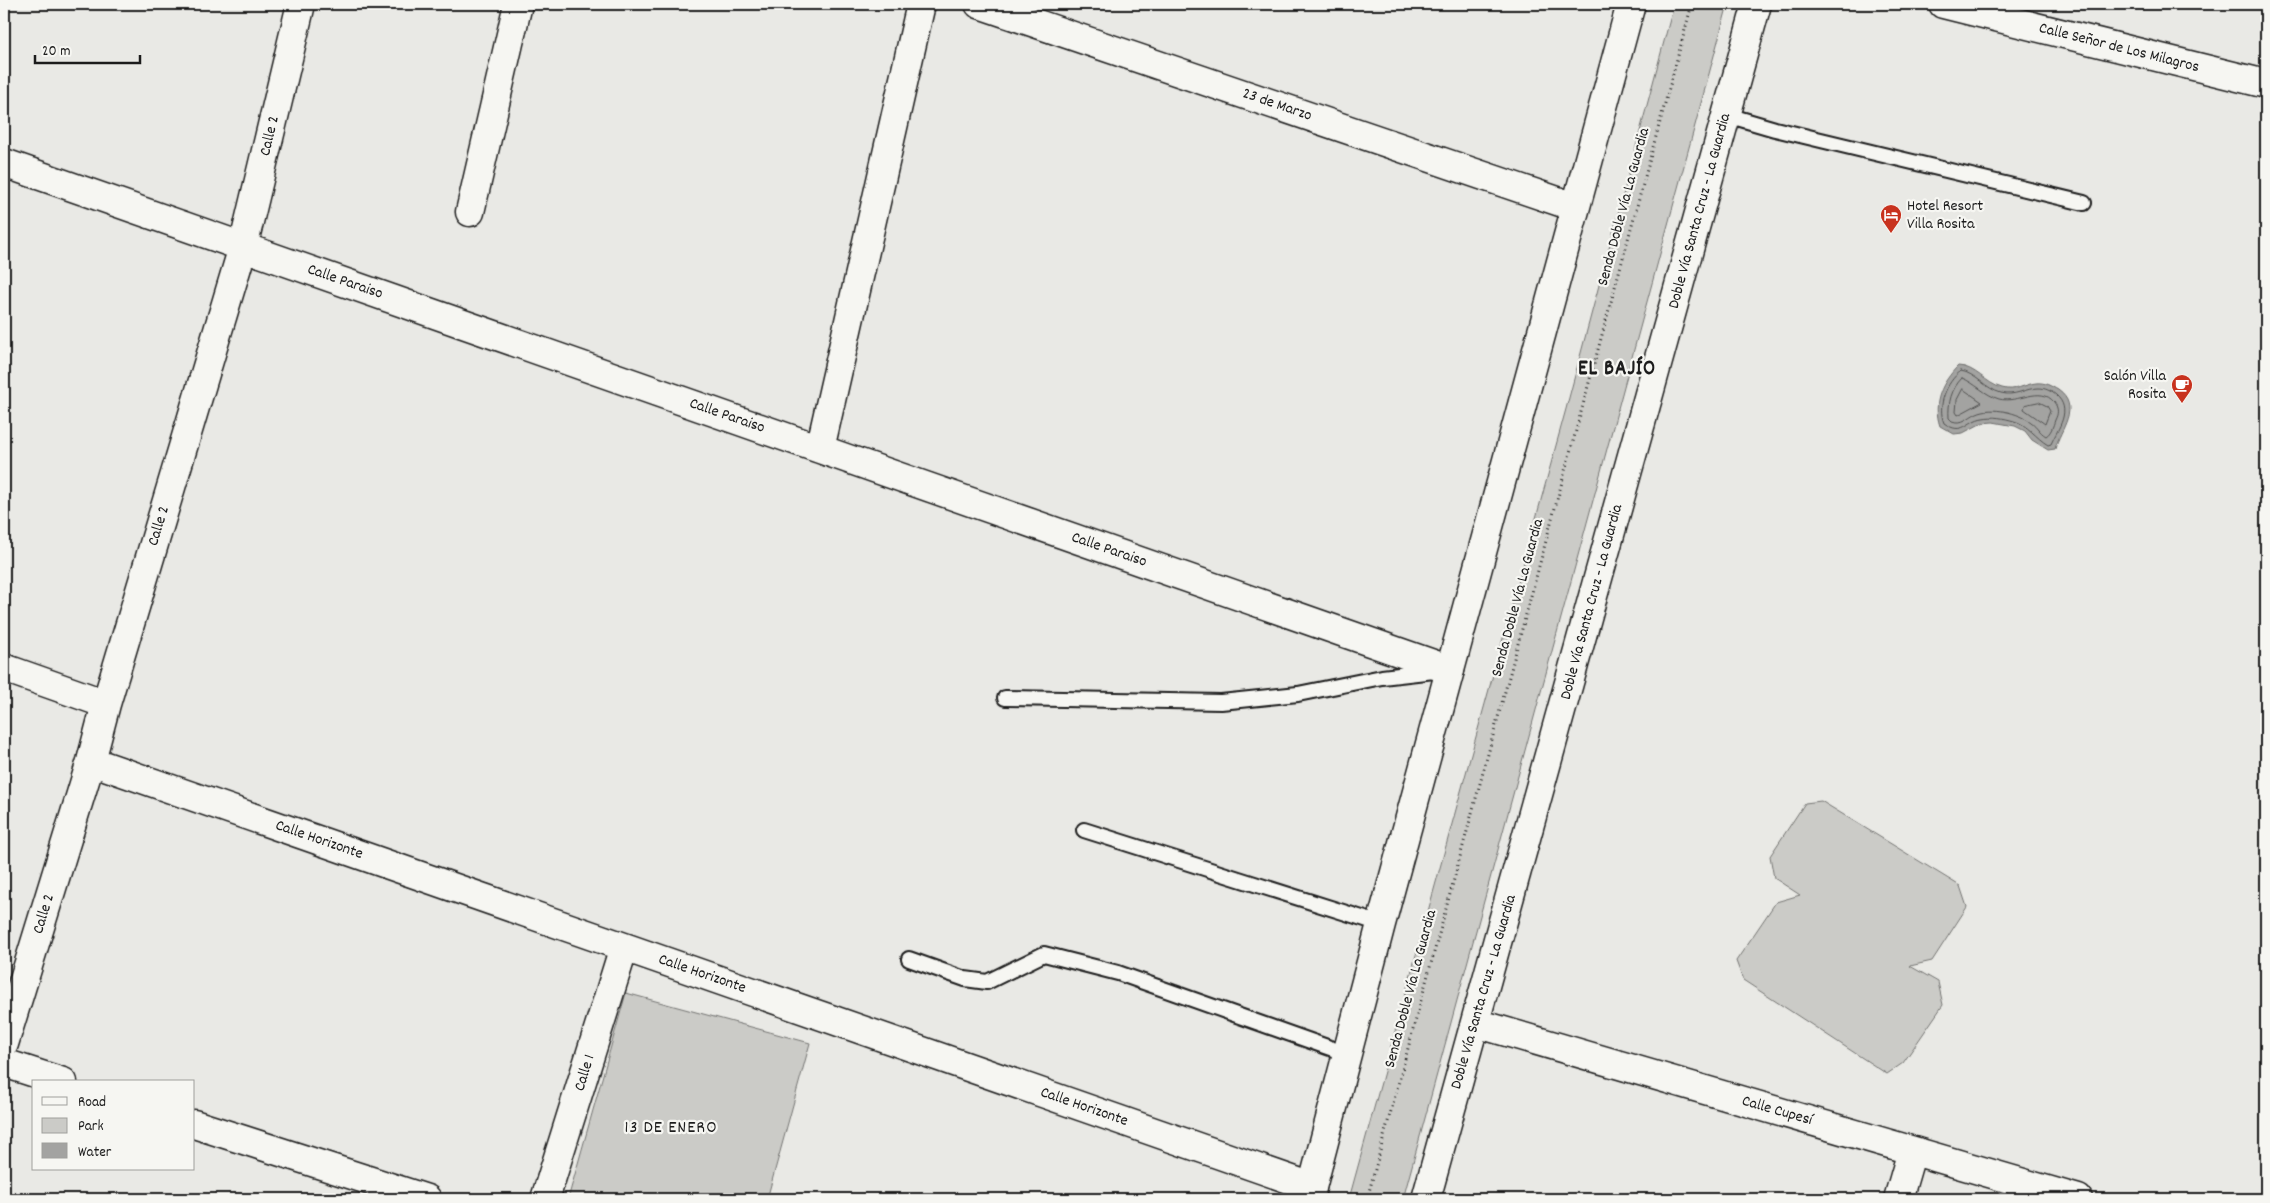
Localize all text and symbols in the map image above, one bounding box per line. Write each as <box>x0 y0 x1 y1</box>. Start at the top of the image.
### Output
street label: Calle Señor de Los Milagros <box>2036 17 2202 79</box>
scale bar <box>35 32 140 64</box>
text: 20 m <box>42 41 70 63</box>
street label: 23 de Marzo <box>1239 82 1315 128</box>
street label: Doble Vía Santa Cruz - La Guardia <box>1663 110 1737 311</box>
street label: Calle 2 <box>254 114 286 158</box>
street label: Senda Doble Vía La Guardia <box>1592 125 1656 289</box>
place label: Hotel Resort Villa Rosita <box>1907 195 1983 236</box>
hotel icon: Hotel Resort Villa Rosita <box>1879 203 1903 234</box>
street label: Calle Paraiso <box>304 258 386 306</box>
district label: EL BAJÍO <box>1578 355 1656 385</box>
place label: Salón Villa Rosita <box>2104 365 2166 406</box>
cafe icon: Salón Villa Rosita <box>2170 373 2194 404</box>
street label: Calle Paraiso <box>686 392 768 440</box>
street label: Doble Vía Santa Cruz - La Guardia <box>1555 501 1629 702</box>
street label: Calle 2 <box>142 503 176 549</box>
street label: Senda Doble Vía La Guardia <box>1486 516 1550 680</box>
street label: Calle Paraiso <box>1068 526 1150 574</box>
street label: Calle Horizonte <box>272 814 366 866</box>
street label: Calle 2 <box>27 891 61 937</box>
street label: Doble Vía Santa Cruz - La Guardia <box>1445 892 1523 1092</box>
street label: Senda Doble Vía La Guardia <box>1379 907 1443 1071</box>
street label: Calle Horizonte <box>655 948 749 1000</box>
street label: Calle 1 <box>569 1052 601 1094</box>
legend <box>32 1080 195 1170</box>
street label: Calle Horizonte <box>1037 1081 1131 1133</box>
street label: Calle Cupesí <box>1739 1090 1816 1132</box>
text: Road <box>78 1092 106 1114</box>
text: Park <box>78 1116 104 1138</box>
district label: 13 DE ENERO <box>625 1116 717 1141</box>
text: Water <box>78 1142 112 1164</box>

